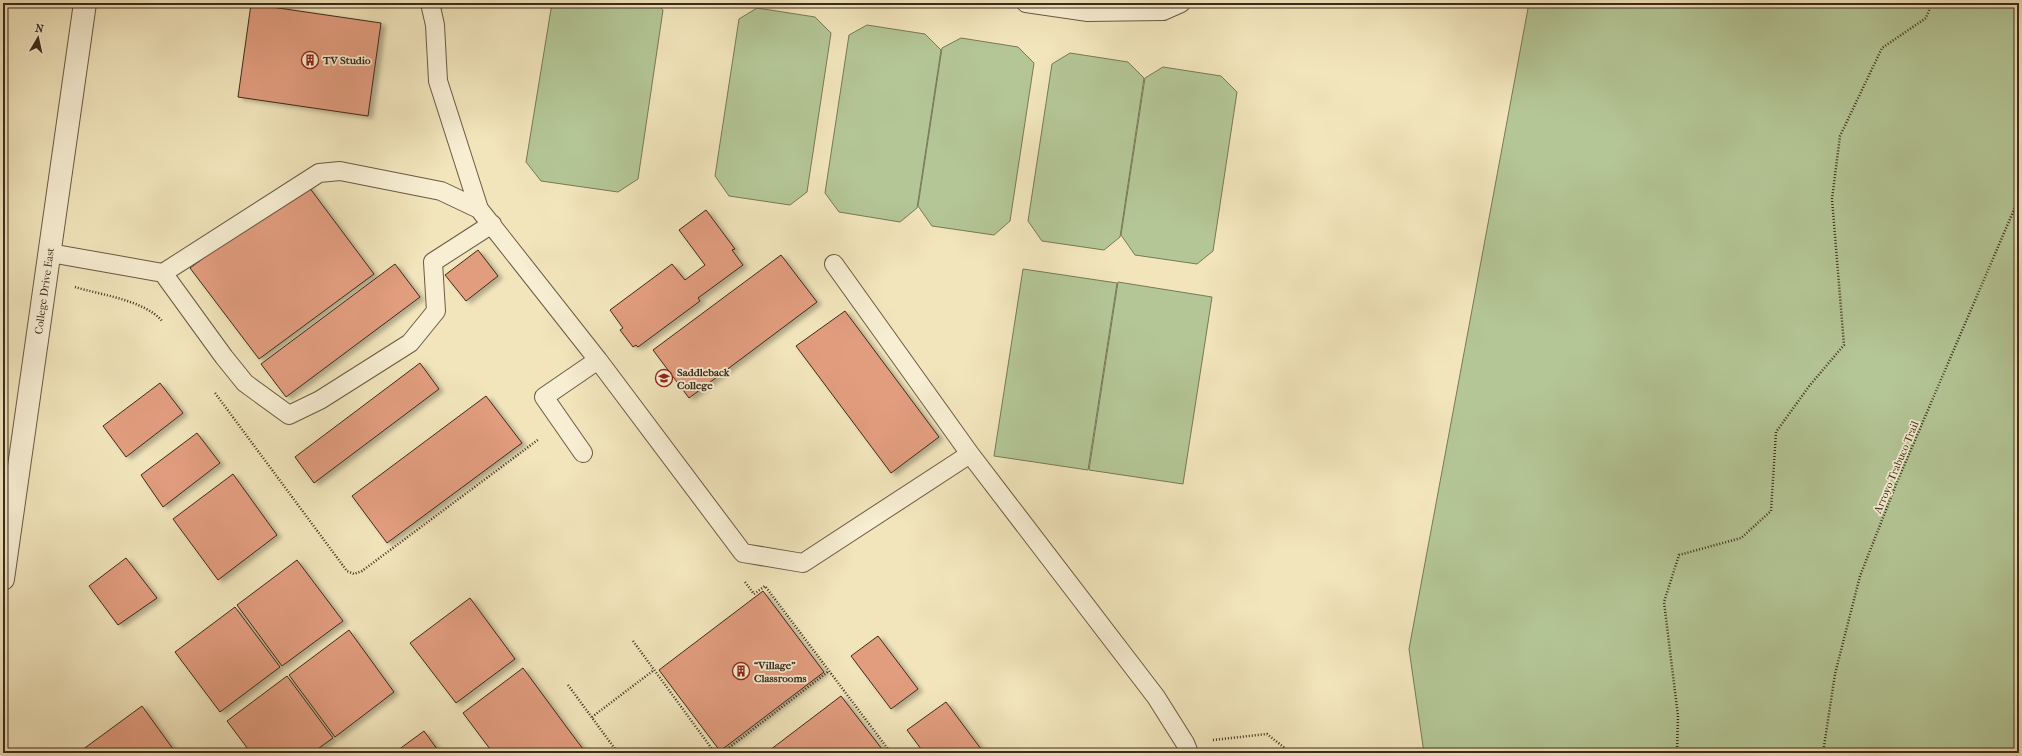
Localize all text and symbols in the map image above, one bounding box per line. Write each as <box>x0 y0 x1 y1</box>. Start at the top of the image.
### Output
north arrow <box>18 18 58 58</box>
text: N <box>34 22 45 36</box>
building icon: TV Studio <box>300 50 320 70</box>
place label: TV Studio <box>322 54 371 67</box>
street label: College Drive East <box>32 247 57 335</box>
place label: Saddleback College <box>677 366 730 392</box>
school or university icon: Saddleback College <box>654 368 674 388</box>
street label: Arroyo Trabuco Trail <box>1871 419 1922 516</box>
place label: “Village” Classrooms <box>754 659 807 685</box>
building icon: “Village” Classrooms <box>731 661 751 681</box>

